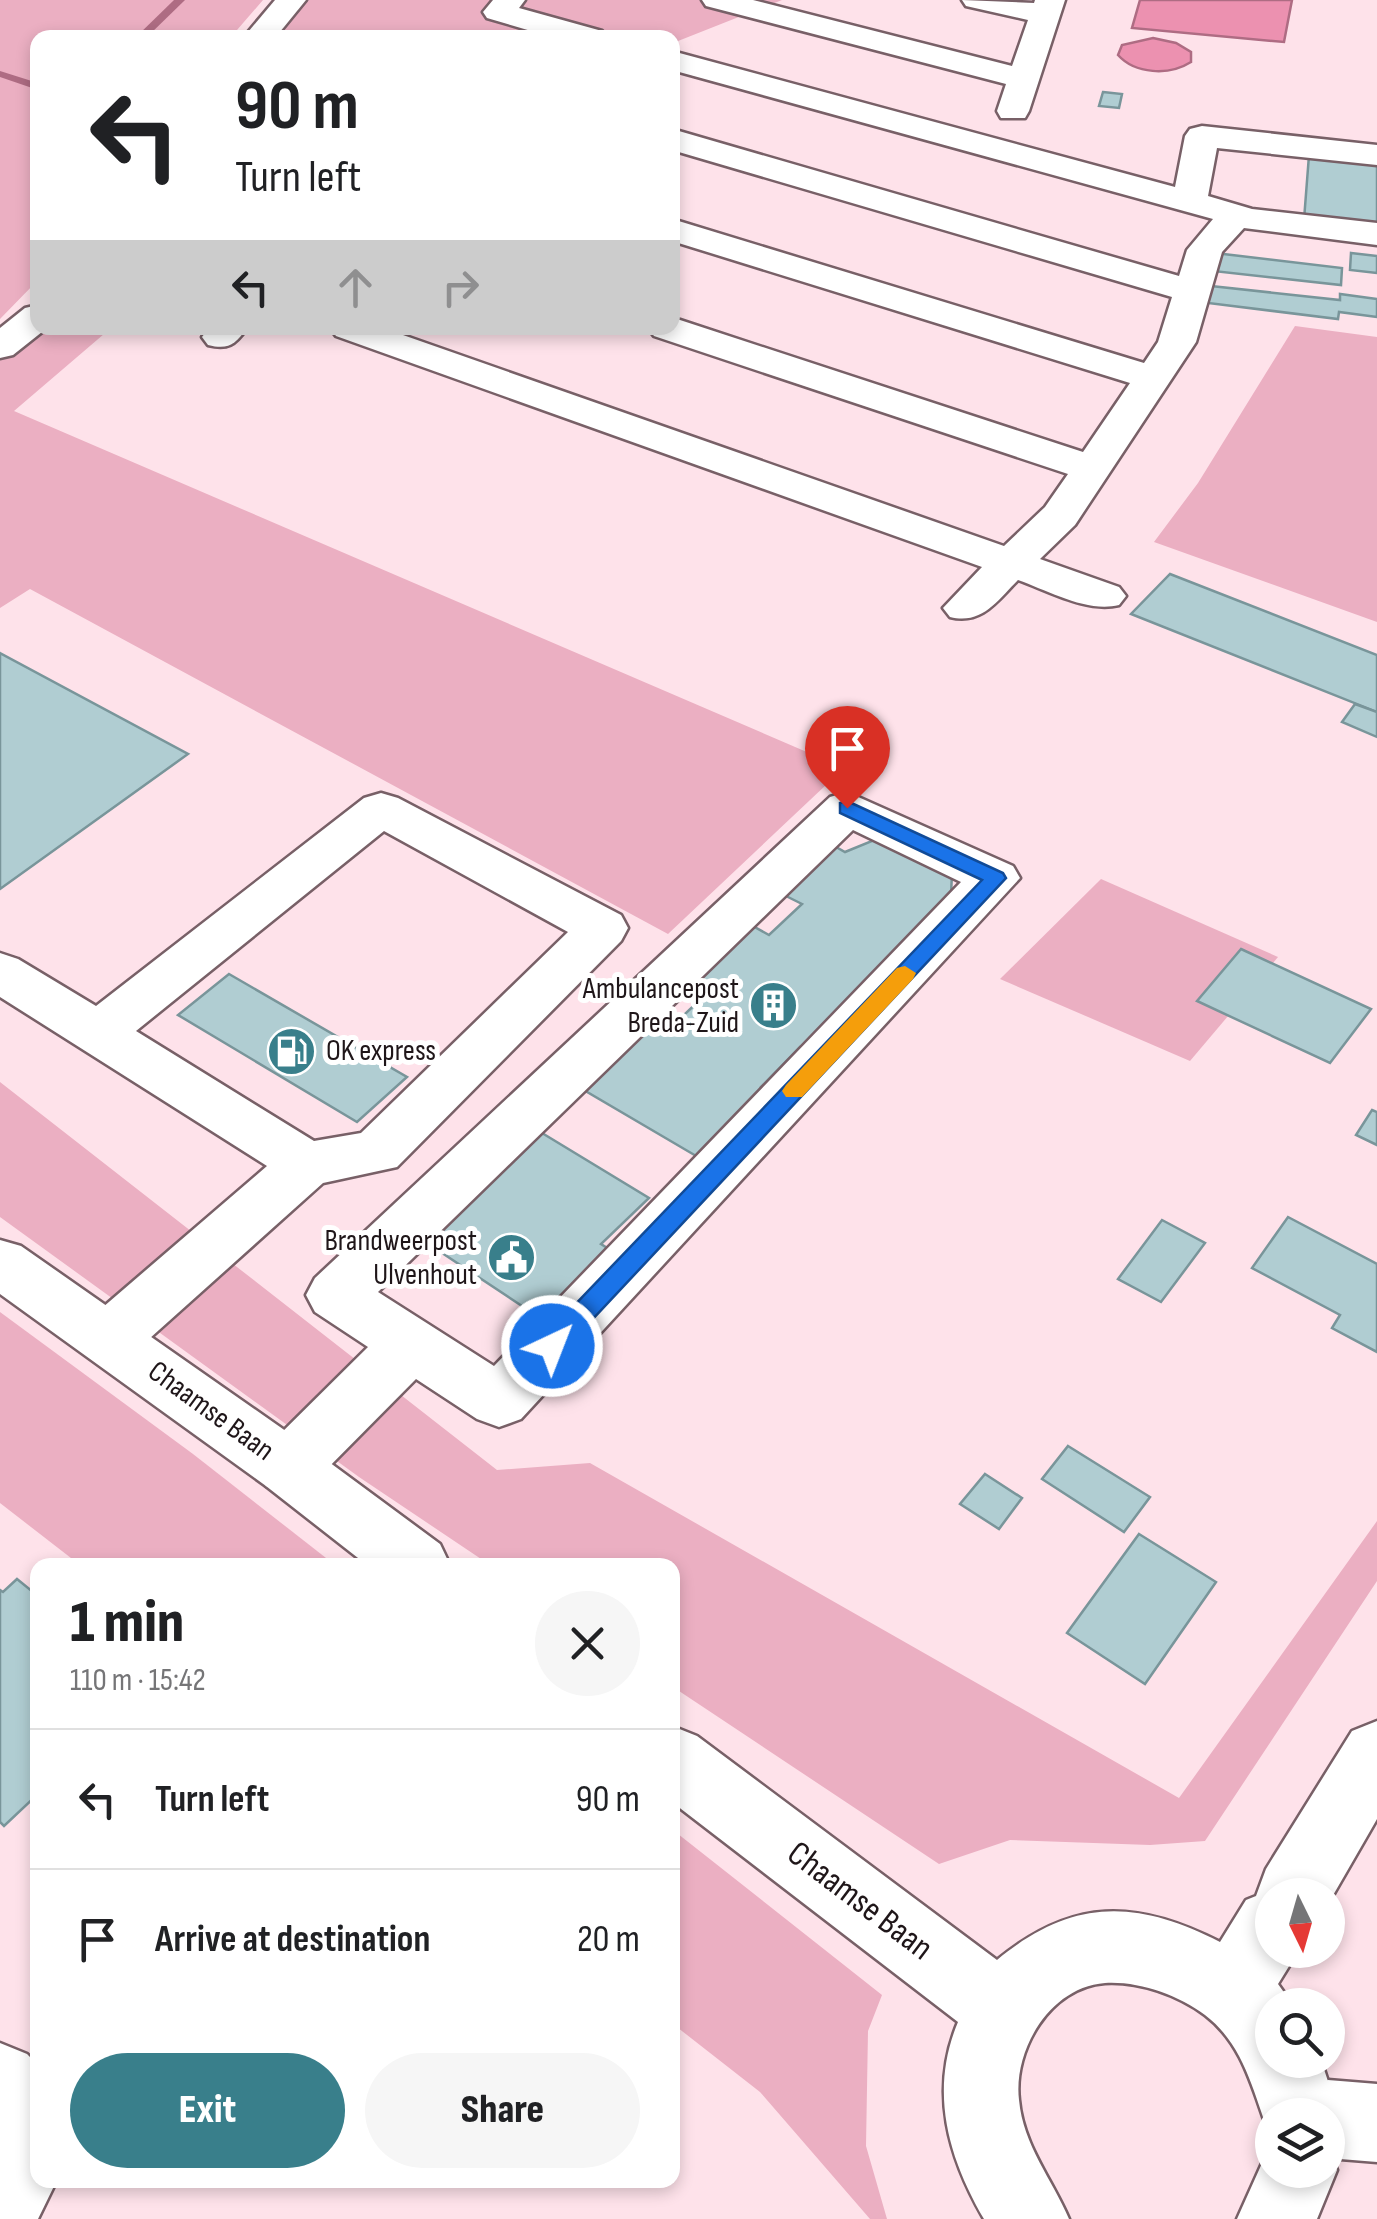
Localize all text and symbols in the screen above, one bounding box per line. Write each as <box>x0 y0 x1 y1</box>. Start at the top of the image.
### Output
text: 90 m <box>235 65 359 149</box>
icon: left <box>70 70 200 200</box>
text: Turn left <box>235 150 361 205</box>
icon: left <box>223 260 278 315</box>
icon: ahead <box>328 260 383 315</box>
icon: right <box>433 260 488 315</box>
pin <box>805 706 890 809</box>
icon: arrive <box>820 721 875 776</box>
place label: Ambulancepost Breda-Zuid <box>582 971 739 1041</box>
building icon: Ambulancepost Breda-Zuid <box>748 980 800 1032</box>
fuel station icon: OK express <box>265 1025 317 1077</box>
place label: OK express <box>326 1033 436 1069</box>
place label: Brandweerpost Ulvenhout <box>324 1223 477 1293</box>
public building icon: Brandweerpost Ulvenhout <box>486 1232 538 1284</box>
position arrow <box>500 1294 604 1398</box>
street label: Chaamse Baan <box>141 1353 281 1469</box>
text: 1 min <box>70 1587 184 1659</box>
button: close <box>535 1591 640 1696</box>
text: 110 m · 15:42 <box>70 1661 206 1700</box>
icon: left <box>70 1772 125 1827</box>
text: Turn left <box>155 1777 269 1822</box>
text: 90 m <box>576 1777 640 1822</box>
street label: Chaamse Baan <box>779 1832 941 1970</box>
north arrow <box>1255 1878 1345 1968</box>
map controls <box>1255 1878 1345 2188</box>
icon: arrive <box>70 1912 125 1967</box>
text: Arrive at destination <box>155 1917 430 1962</box>
text: 20 m <box>577 1917 640 1962</box>
button: search <box>1255 1988 1345 2078</box>
button: Exit <box>70 2053 345 2168</box>
button: Share <box>365 2053 640 2168</box>
button: layers <box>1255 2098 1345 2188</box>

